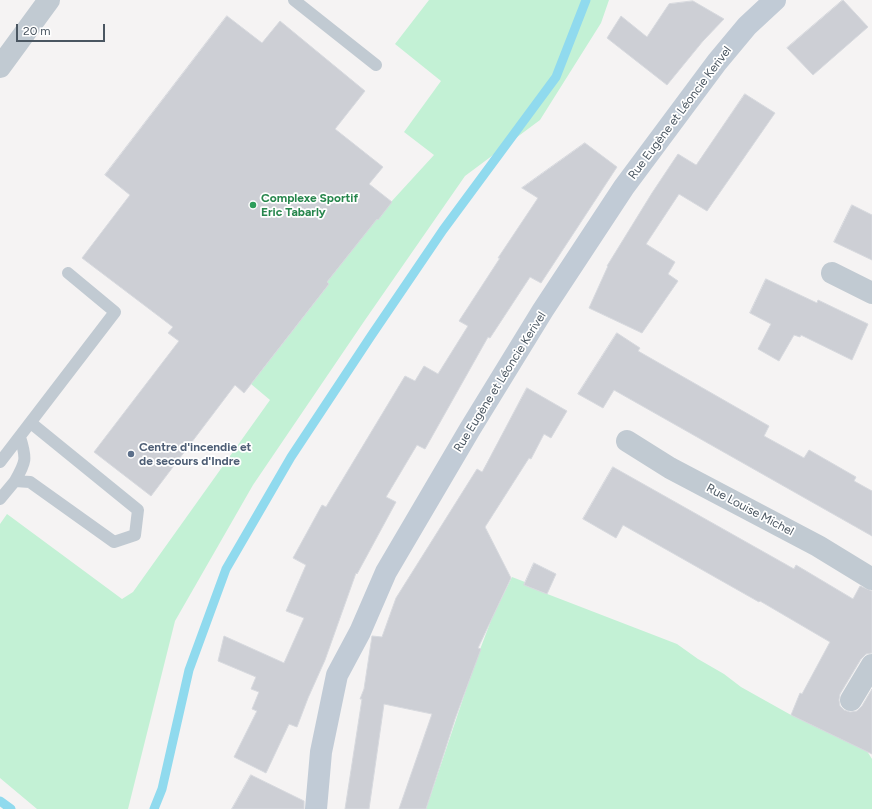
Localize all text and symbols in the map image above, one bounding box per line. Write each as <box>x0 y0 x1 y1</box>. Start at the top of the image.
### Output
scale bar <box>18 16 107 42</box>
text: 20 m <box>23 24 51 38</box>
street label: Rue Eugène et Léoncie Kerivel <box>625 44 735 182</box>
place label: Complexe Sportif Eric Tabarly <box>261 191 358 219</box>
marker: Complexe Sportif Eric Tabarly <box>248 200 258 210</box>
street label: Rue Eugène et Léoncie Kerivel <box>451 309 549 455</box>
place label: Centre d'incendie et de secours d'Indre <box>139 440 251 468</box>
marker: Centre d'incendie et de secours d'Indre <box>126 449 136 459</box>
street label: Rue Louise Michel <box>704 481 796 539</box>

